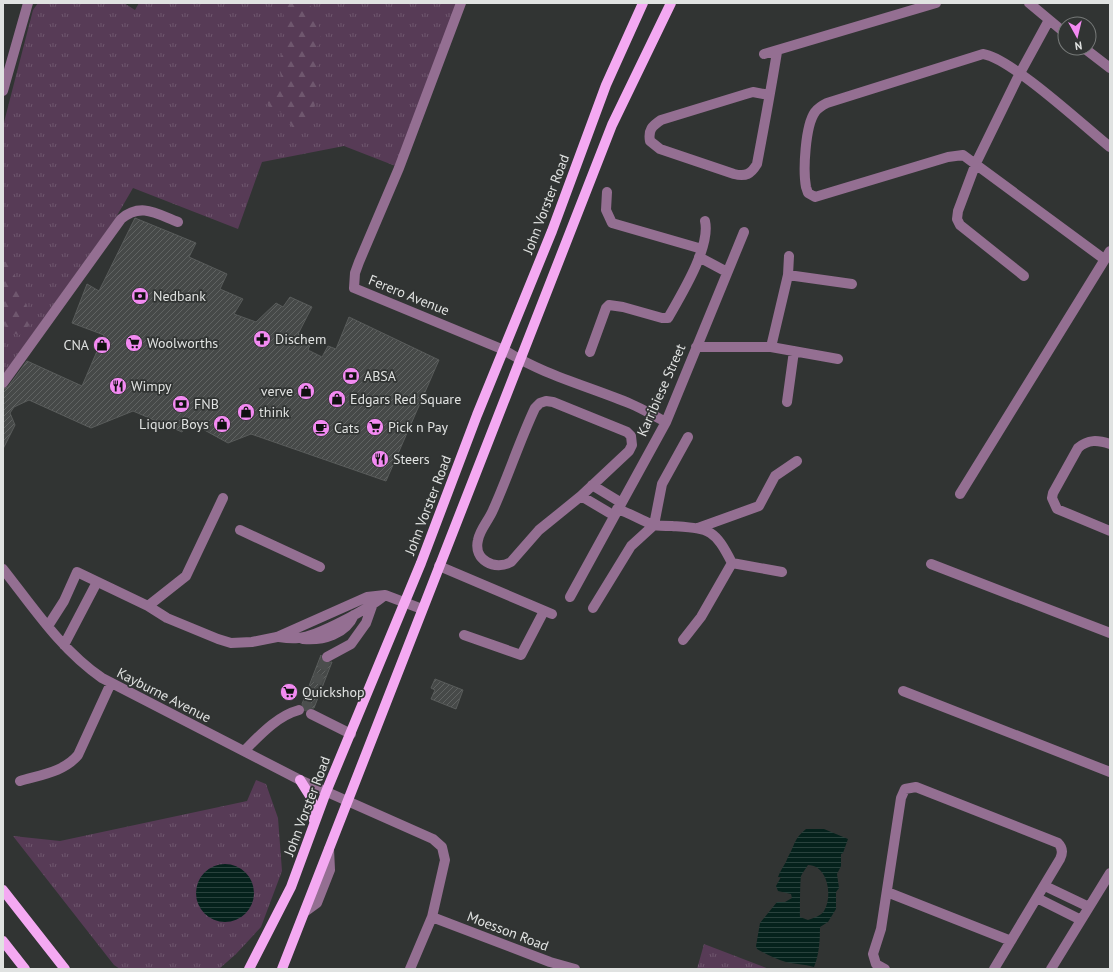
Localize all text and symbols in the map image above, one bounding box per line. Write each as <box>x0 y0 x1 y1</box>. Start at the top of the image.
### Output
north arrow <box>1057 16 1097 56</box>
text: N <box>1074 38 1083 53</box>
street label: John Vorster Road <box>518 152 573 257</box>
street label: Ferero Avenue <box>366 271 452 319</box>
bank icon: Nedbank <box>130 286 150 306</box>
place label: Nedbank <box>153 287 206 305</box>
pharmacy icon: Dischem <box>252 329 272 349</box>
place label: Dischem <box>275 330 326 348</box>
supermarket icon: Woolworths <box>124 333 144 353</box>
place label: Woolworths <box>147 334 218 352</box>
shop icon: CNA <box>92 335 112 355</box>
place label: CNA <box>63 336 90 354</box>
street label: Karribiese Street <box>633 341 690 439</box>
bank icon: ABSA <box>341 366 361 386</box>
place label: ABSA <box>364 367 397 385</box>
restaurant icon: Wimpy <box>108 376 128 396</box>
place label: Wimpy <box>131 377 172 395</box>
shop icon: verve <box>296 381 316 401</box>
place label: verve <box>261 382 293 400</box>
shop icon: Edgars Red Square <box>327 389 347 409</box>
place label: Edgars Red Square <box>350 390 461 408</box>
bank icon: FNB <box>171 394 191 414</box>
place label: FNB <box>194 395 219 413</box>
shop icon: think <box>236 402 256 422</box>
place label: think <box>259 403 290 421</box>
shop icon: Liquor Boys <box>212 414 232 434</box>
place label: Liquor Boys <box>139 415 209 433</box>
supermarket icon: Pick n Pay <box>365 417 385 437</box>
cafe icon: Cats <box>311 418 331 438</box>
place label: Pick n Pay <box>388 418 449 436</box>
place label: Cats <box>334 419 359 437</box>
restaurant icon: Steers <box>370 449 390 469</box>
place label: Steers <box>393 450 430 468</box>
street label: John Vorster Road <box>400 453 455 558</box>
street label: Kayburne Avenue <box>114 664 214 726</box>
supermarket icon: Quickshop <box>279 682 299 702</box>
place label: Quickshop <box>302 683 365 701</box>
street label: John Vorster Road <box>279 754 334 859</box>
street label: Moesson Road <box>465 907 551 955</box>

